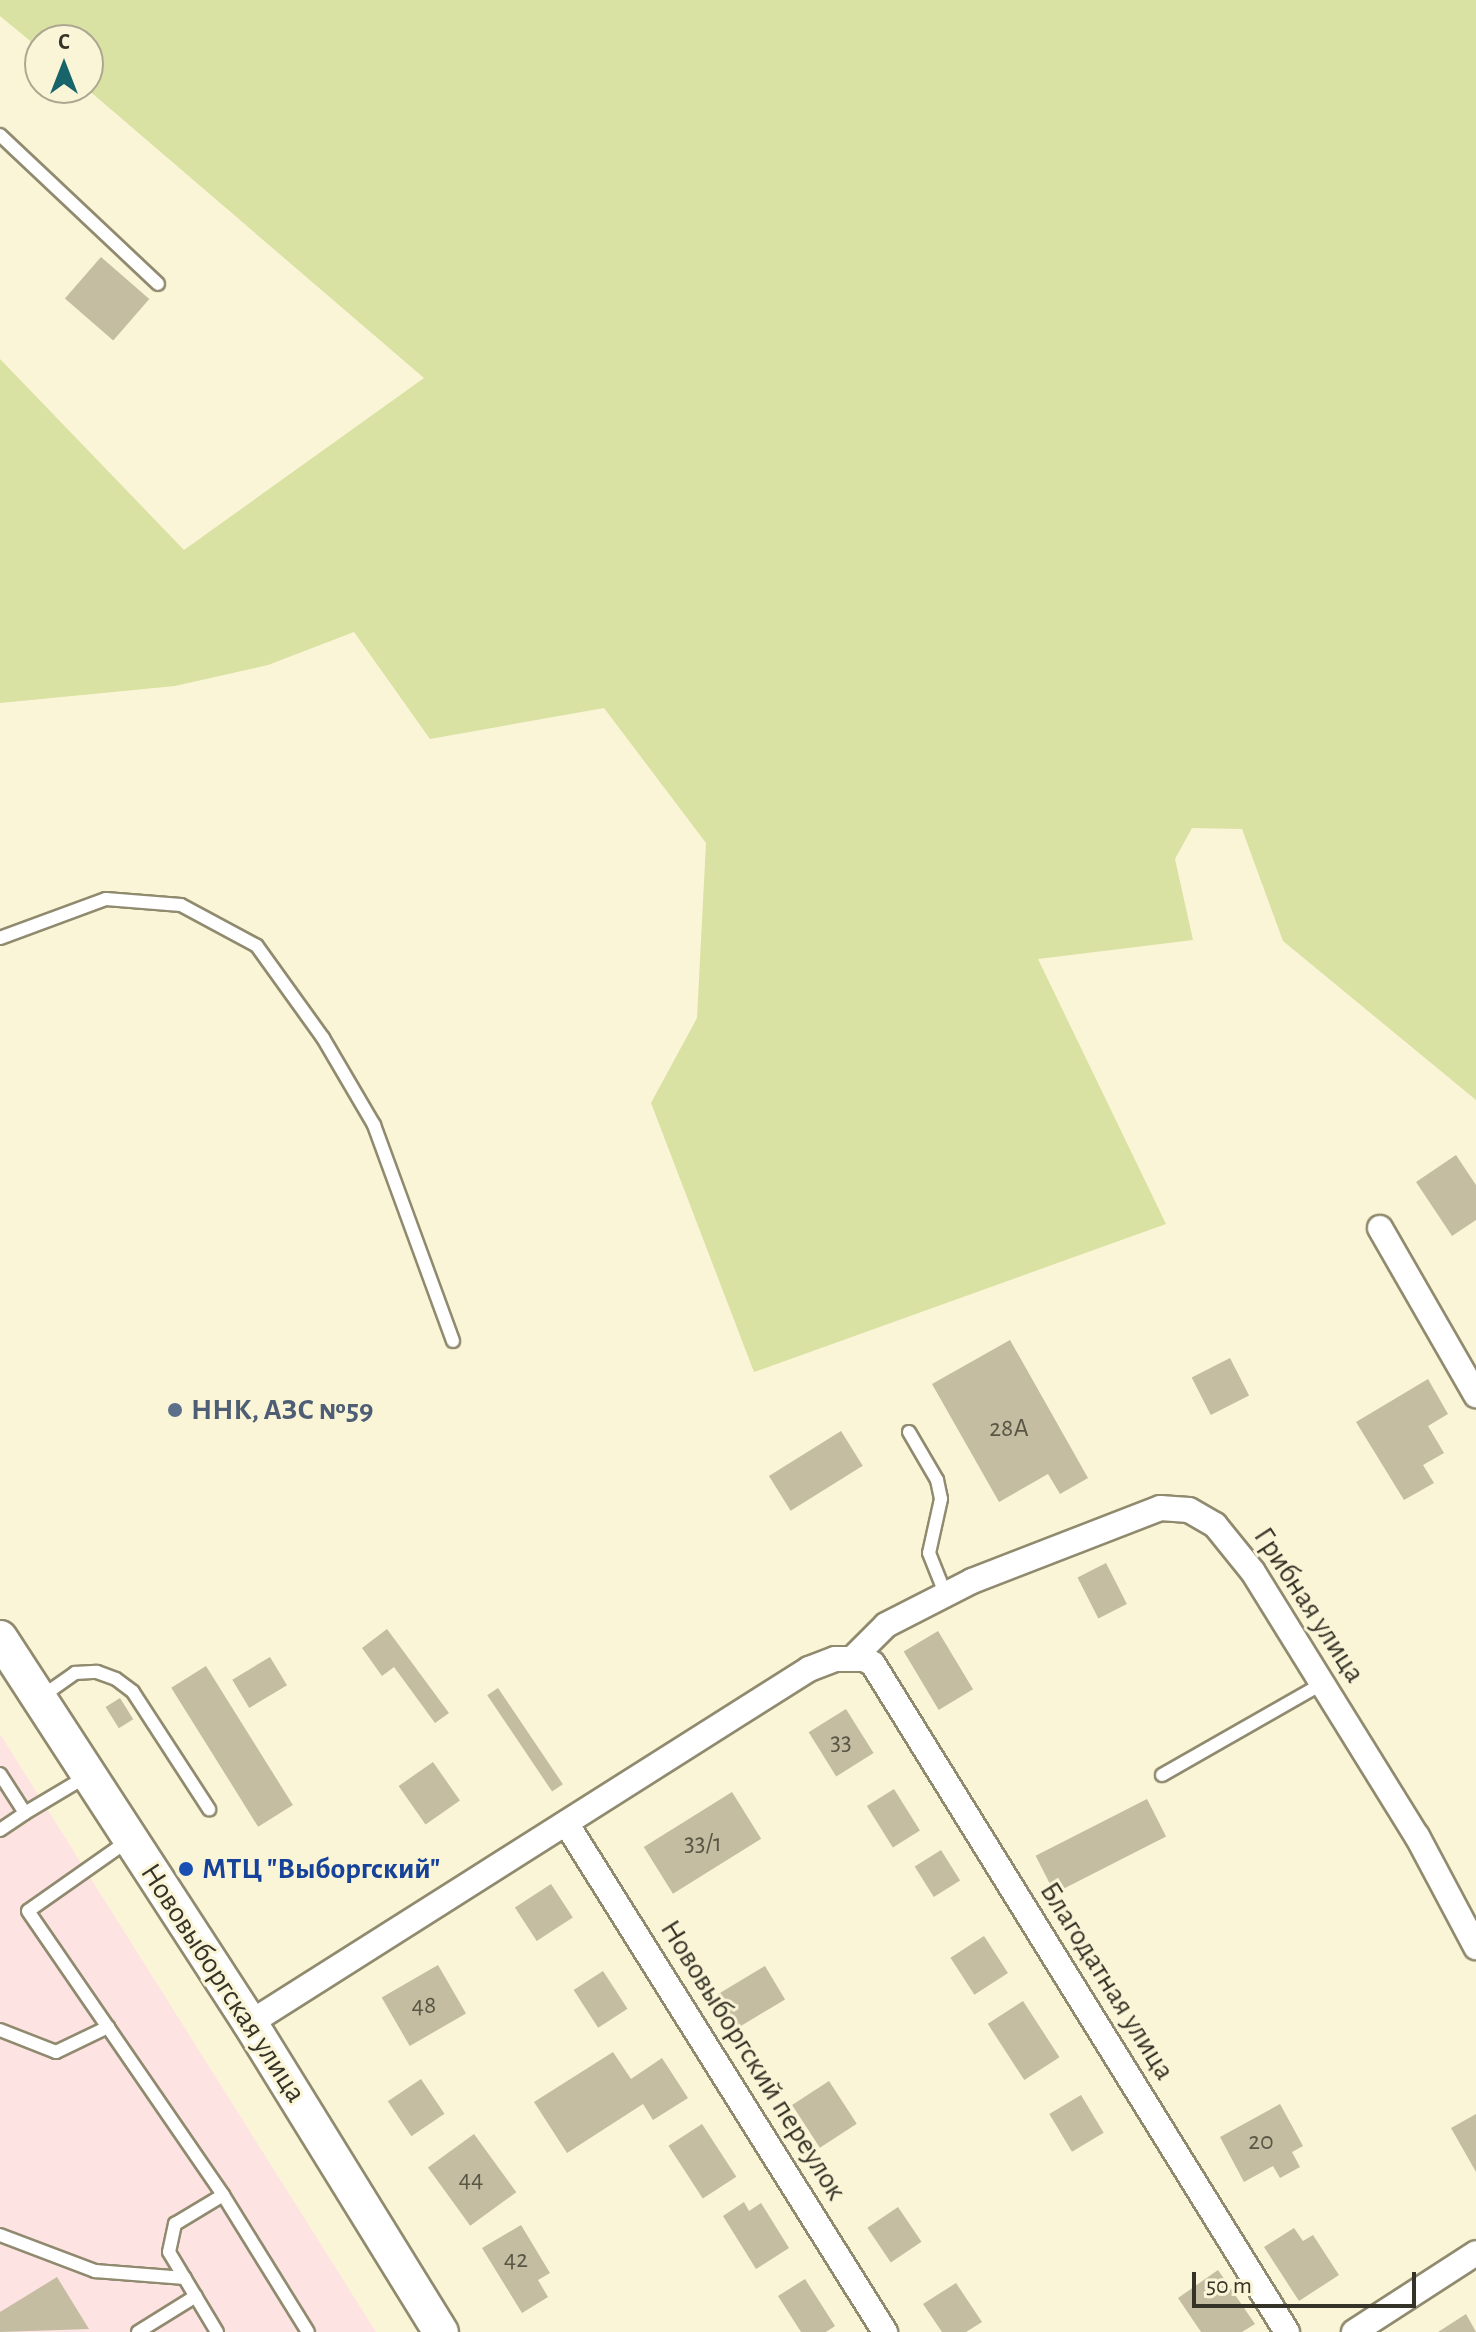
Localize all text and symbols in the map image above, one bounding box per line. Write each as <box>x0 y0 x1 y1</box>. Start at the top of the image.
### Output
north arrow <box>24 24 104 104</box>
text: С <box>58 31 70 53</box>
place label: ННК, АЗС №59 <box>191 1392 373 1428</box>
marker: ННК, АЗС №59 <box>166 1401 184 1419</box>
house number: 28А <box>989 1413 1029 1445</box>
street label: Грибная улица <box>1245 1520 1373 1690</box>
house number: 33 <box>830 1727 852 1759</box>
house number: 33/1 <box>684 1828 722 1860</box>
place label: МТЦ "Выборгский" <box>202 1851 440 1887</box>
street label: Нововыборгская улица <box>132 1857 314 2109</box>
marker: МТЦ "Выборгский" <box>177 1860 195 1878</box>
street label: Благодатная улица <box>1032 1875 1182 2087</box>
street label: Нововыборгский переулок <box>652 1913 854 2207</box>
house number: 48 <box>412 1990 436 2022</box>
house number: 20 <box>1248 2126 1274 2158</box>
house number: 44 <box>458 2164 484 2196</box>
house number: 42 <box>504 2244 528 2276</box>
scale bar <box>1196 2256 1420 2306</box>
text: 50 m <box>1206 2274 1252 2298</box>

